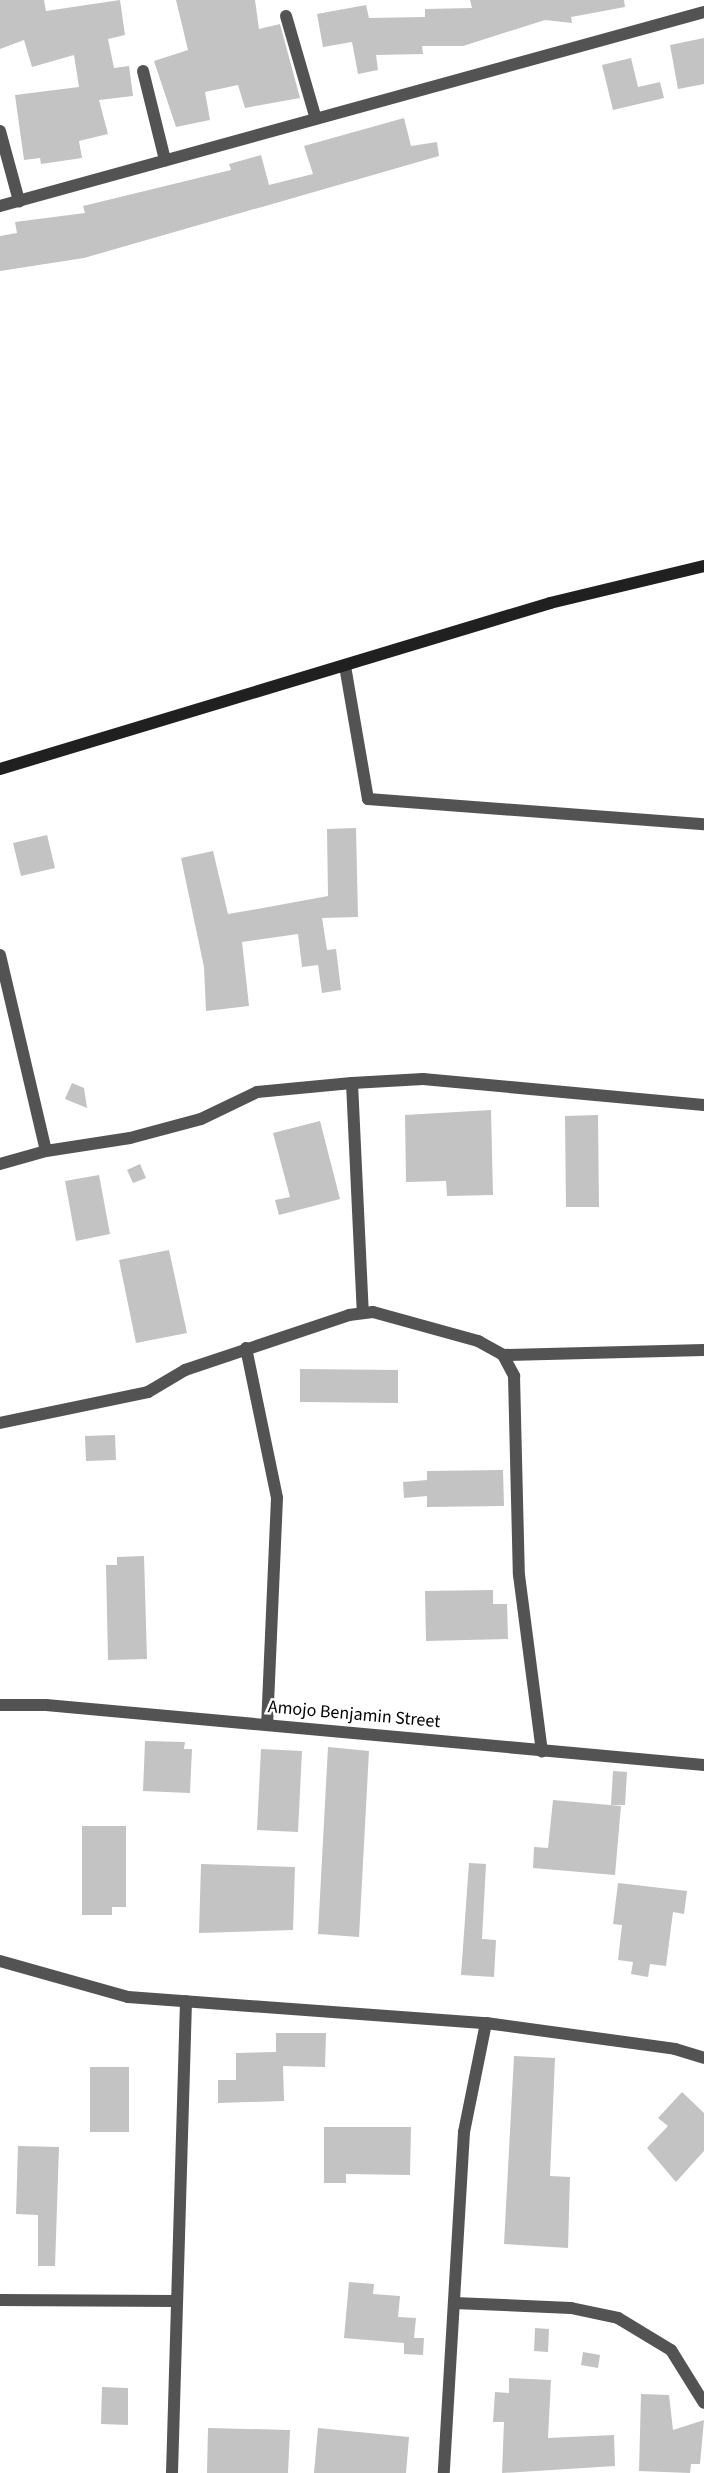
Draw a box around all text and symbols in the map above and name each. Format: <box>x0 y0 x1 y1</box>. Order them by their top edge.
street label: Amojo Benjamin Street <box>267 1697 441 1733</box>

